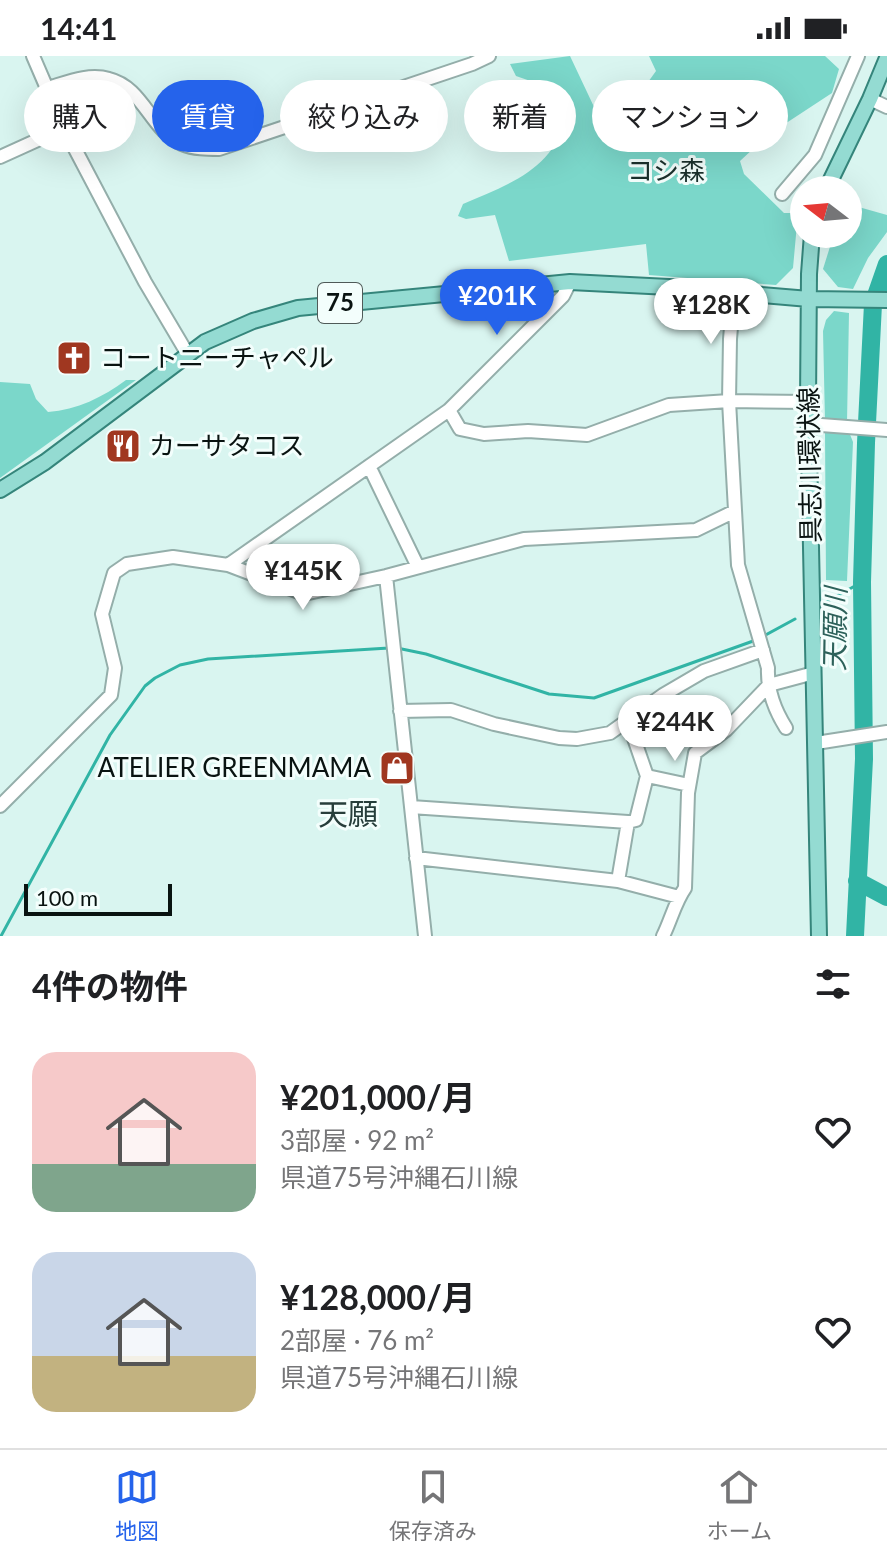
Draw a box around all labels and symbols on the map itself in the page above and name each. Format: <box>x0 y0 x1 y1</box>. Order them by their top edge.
park label: コシ森 <box>627 154 705 186</box>
north arrow <box>790 176 862 248</box>
pin: ¥201K <box>441 269 553 337</box>
pin: ¥128K <box>655 278 767 346</box>
road number: 75 <box>318 283 362 323</box>
church icon: コートニーチャペル <box>55 339 93 377</box>
place label: コートニーチャペル <box>100 341 334 373</box>
street label: 具志川環状線 <box>792 387 826 543</box>
restaurant icon: カーサタコス <box>104 427 142 465</box>
place label: カーサタコス <box>149 429 304 461</box>
pin: ¥145K <box>247 544 359 612</box>
water label: 天願川 <box>816 584 852 671</box>
pin: ¥244K <box>619 695 731 763</box>
shop icon: ATELIER GREENMAMA <box>378 749 416 787</box>
place label: ATELIER GREENMAMA <box>98 751 371 783</box>
district label: 天願 <box>318 795 378 831</box>
scale bar <box>24 880 172 916</box>

